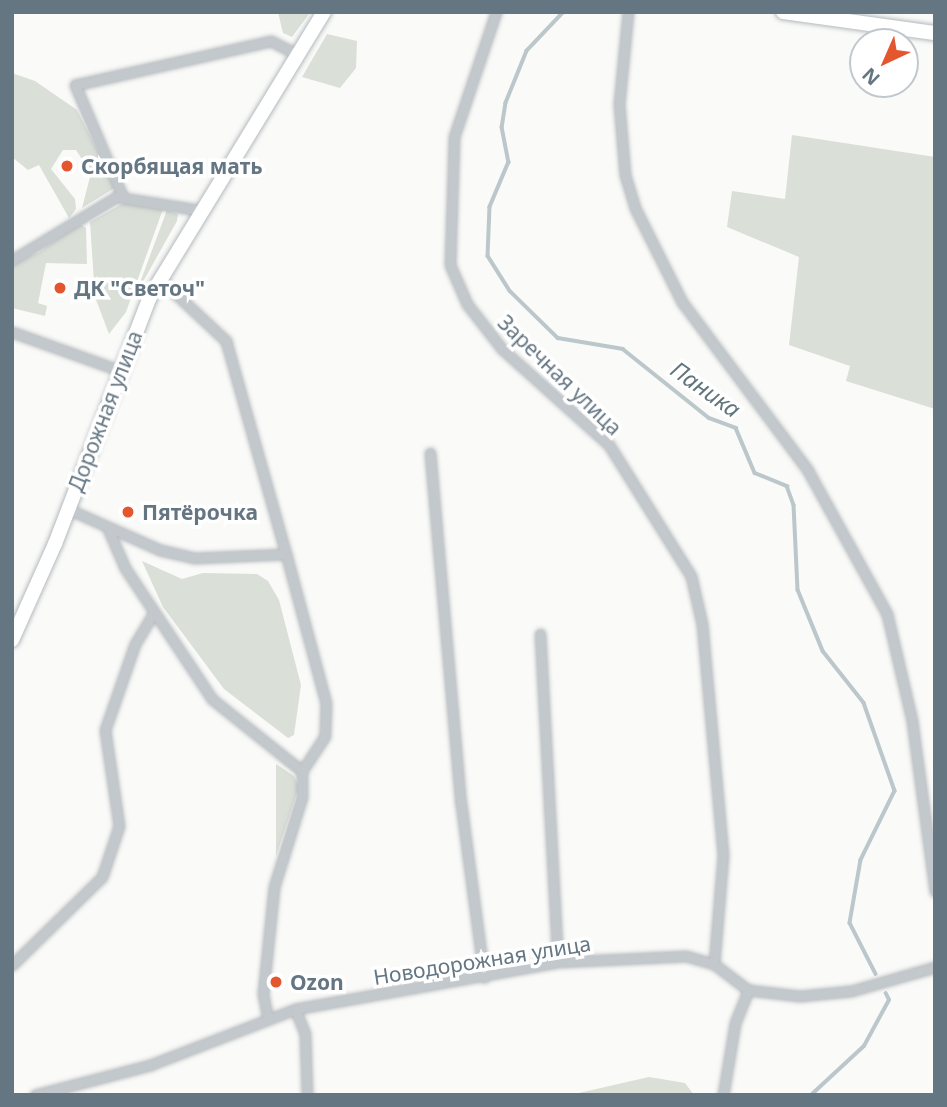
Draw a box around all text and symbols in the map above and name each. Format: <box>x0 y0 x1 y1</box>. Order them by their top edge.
north arrow <box>849 28 919 98</box>
text: N <box>856 62 885 91</box>
place label: Скорбящая мать <box>81 153 263 179</box>
marker: Скорбящая мать <box>59 158 75 174</box>
place label: ДК "Светоч" <box>74 275 205 301</box>
marker: ДК "Светоч" <box>52 280 68 296</box>
street label: Заречная улица <box>493 310 627 440</box>
street label: Дорожная улица <box>63 327 147 495</box>
water label: Паника <box>666 355 746 423</box>
place label: Пятёрочка <box>142 499 258 525</box>
marker: Пятёрочка <box>120 504 136 520</box>
street label: Новодорожная улица <box>371 930 593 990</box>
place label: Ozon <box>290 969 344 995</box>
marker: Ozon <box>268 974 284 990</box>

